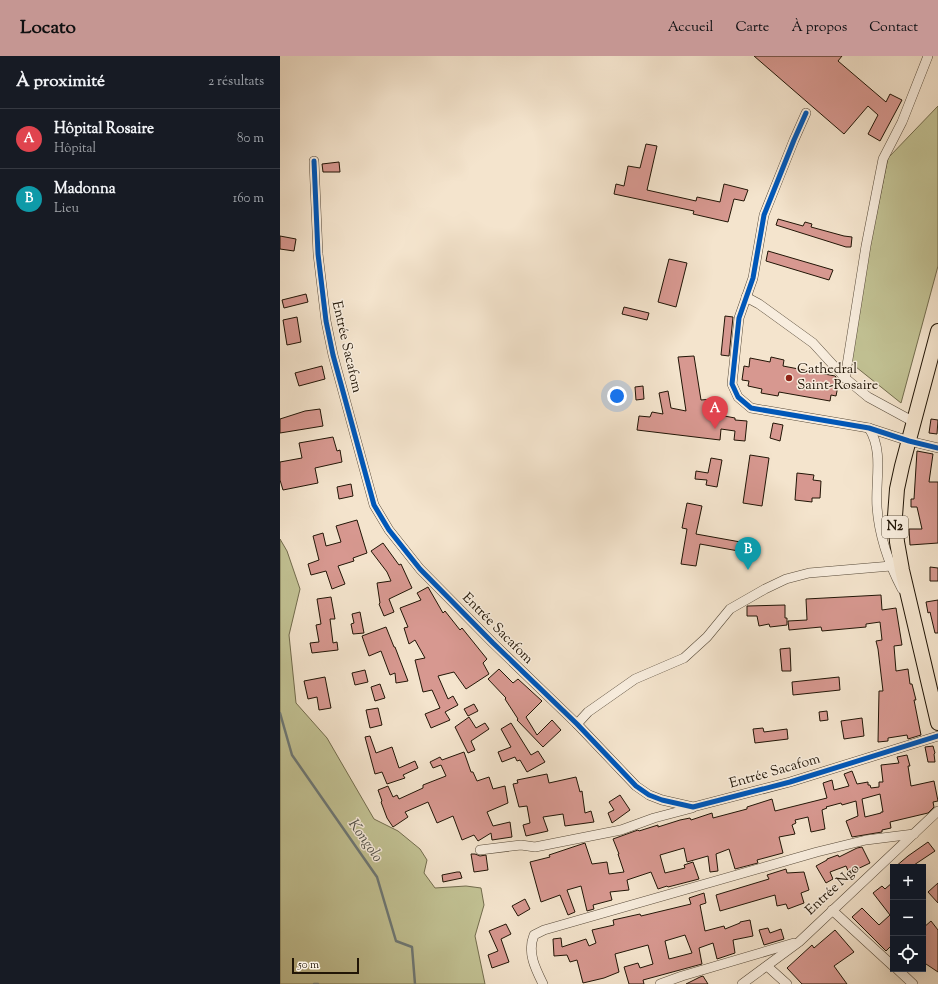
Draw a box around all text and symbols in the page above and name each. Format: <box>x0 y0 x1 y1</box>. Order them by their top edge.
text: Locato <box>20 15 76 42</box>
text: Accueil <box>668 18 713 38</box>
text: Carte <box>735 18 769 38</box>
text: À propos <box>791 18 847 38</box>
text: Contact <box>869 18 918 38</box>
text: À proximité <box>16 70 105 94</box>
text: 2 résultats <box>208 73 264 91</box>
text: Hôpital Rosaire <box>54 119 154 140</box>
text: A <box>24 130 34 148</box>
text: 80 m <box>237 130 264 148</box>
text: Hôpital <box>54 140 96 158</box>
text: Madonna <box>54 179 116 200</box>
text: B <box>25 190 33 208</box>
text: 160 m <box>233 190 264 208</box>
text: Lieu <box>54 200 79 218</box>
street label: Entrée Sacafom <box>326 299 366 395</box>
place label: Cathedral Saint-Rosaire <box>797 360 878 396</box>
marker: Cathedral Saint-Rosaire <box>784 373 794 383</box>
your location <box>607 386 627 406</box>
pin: A <box>702 396 728 429</box>
road number: N2 <box>882 516 908 538</box>
pin: B <box>735 537 761 570</box>
street label: Entrée Sacafom <box>457 589 538 670</box>
street label: Entrée Sacafom <box>727 749 823 795</box>
water label: Kongolo <box>343 815 388 867</box>
street label: Entrée Ngo <box>801 859 865 921</box>
map controls <box>890 864 926 972</box>
button: + <box>890 864 926 900</box>
button: − <box>890 900 926 936</box>
button: locate <box>890 936 926 972</box>
scale bar <box>292 956 359 975</box>
text: 50 m <box>298 957 319 973</box>

